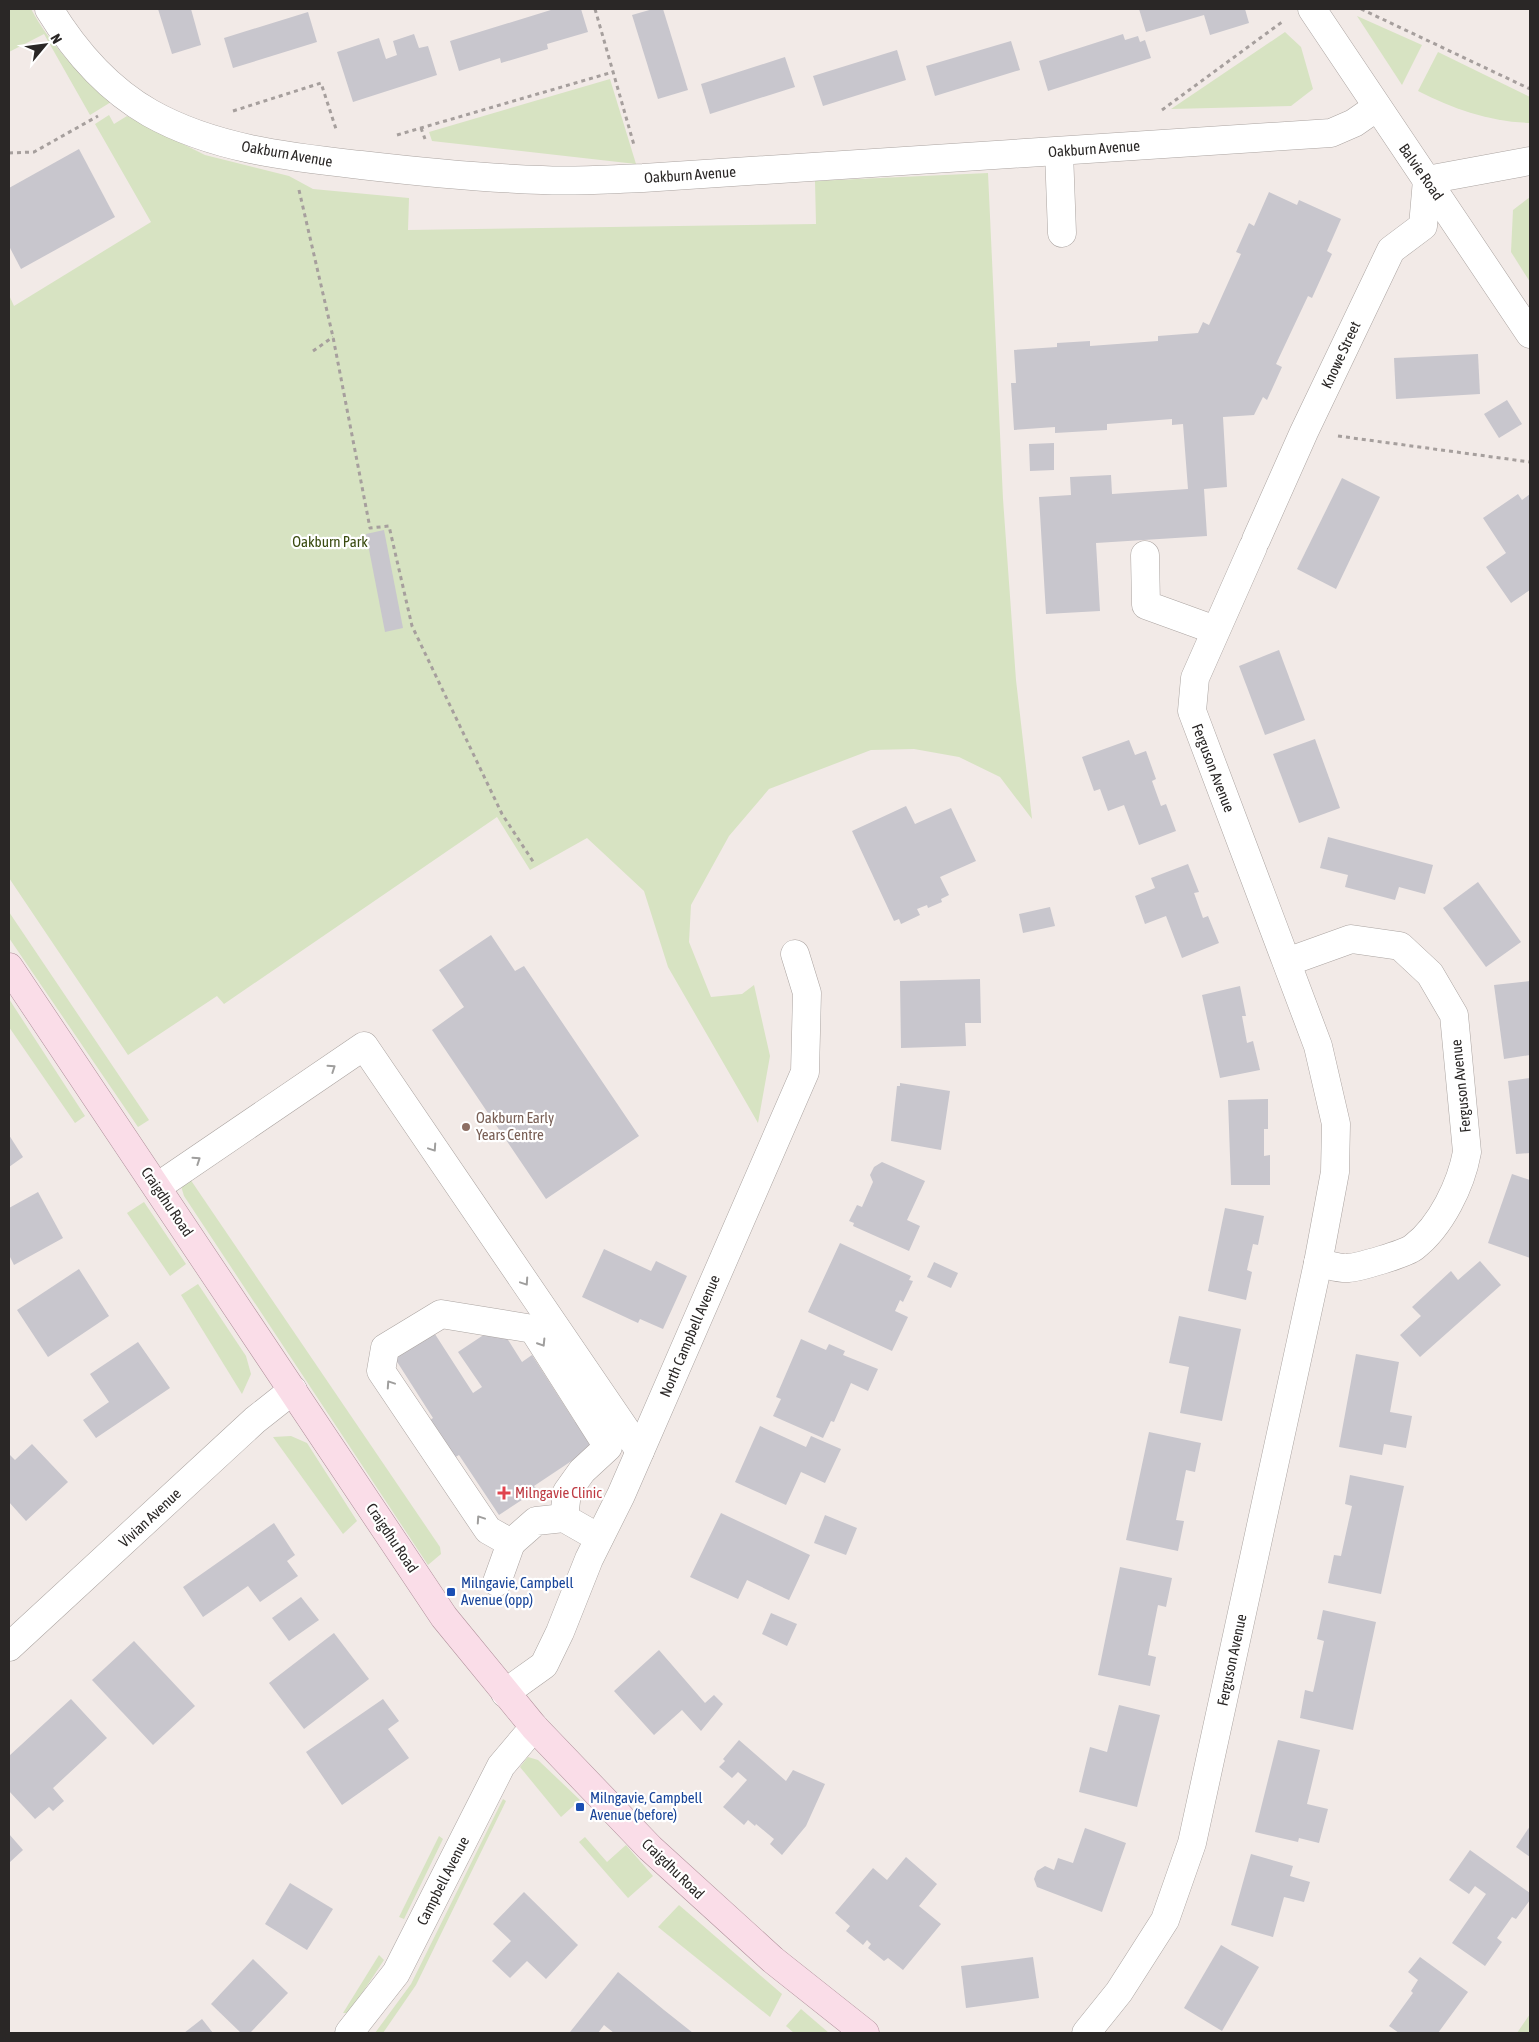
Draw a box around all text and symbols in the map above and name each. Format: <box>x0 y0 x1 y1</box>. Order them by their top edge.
north arrow <box>20 20 70 70</box>
text: N <box>47 31 65 46</box>
street label: Oakburn Avenue <box>240 137 334 170</box>
street label: Oakburn Avenue <box>1047 137 1141 160</box>
street label: Balvie Road <box>1396 140 1447 203</box>
street label: Oakburn Avenue <box>643 163 737 186</box>
street label: Knowe Street <box>1318 319 1363 391</box>
park label: Oakburn Park <box>292 533 368 550</box>
street label: Ferguson Avenue <box>1189 721 1238 815</box>
street label: Ferguson Avenue <box>1447 1039 1474 1133</box>
one-way arrow <box>326 1065 335 1075</box>
place label: Oakburn Early Years Centre <box>476 1109 554 1143</box>
marker: Oakburn Early Years Centre <box>460 1121 472 1133</box>
one-way arrow <box>427 1142 437 1151</box>
one-way arrow <box>191 1157 201 1166</box>
street label: Craigdhu Road <box>138 1164 197 1240</box>
street label: North Campbell Avenue <box>656 1272 723 1399</box>
one-way arrow <box>519 1276 528 1286</box>
one-way arrow <box>536 1337 546 1346</box>
one-way arrow <box>386 1380 396 1389</box>
place label: Milngavie Clinic <box>515 1484 602 1501</box>
street label: Vivian Avenue <box>115 1485 184 1551</box>
marker: Milngavie Clinic <box>497 1486 511 1500</box>
street label: Craigdhu Road <box>363 1500 422 1576</box>
one-way arrow <box>477 1515 487 1524</box>
place label: Milngavie, Campbell Avenue (opp) <box>461 1574 574 1608</box>
marker: Milngavie, Campbell Avenue (opp) <box>445 1586 457 1598</box>
street label: Ferguson Avenue <box>1213 1612 1250 1707</box>
place label: Milngavie, Campbell Avenue (before) <box>590 1789 703 1823</box>
marker: Milngavie, Campbell Avenue (before) <box>574 1801 586 1813</box>
street label: Campbell Avenue <box>413 1834 472 1928</box>
street label: Craigdhu Road <box>639 1835 708 1902</box>

